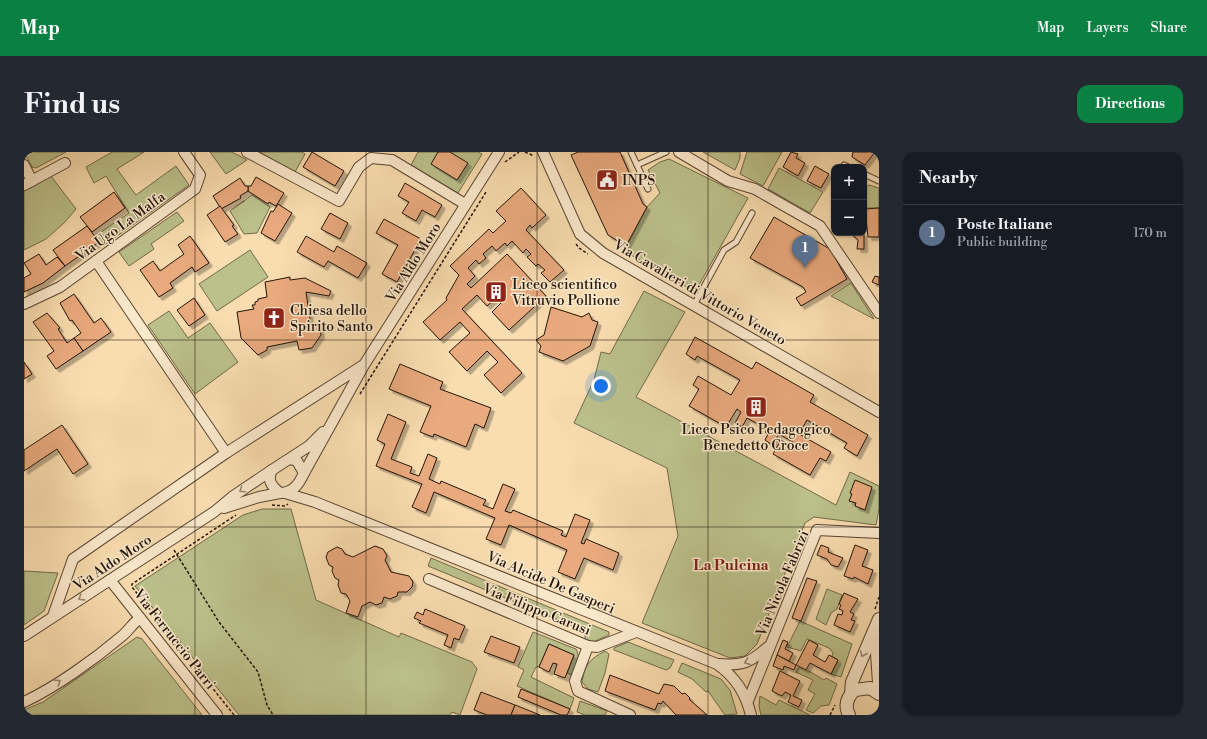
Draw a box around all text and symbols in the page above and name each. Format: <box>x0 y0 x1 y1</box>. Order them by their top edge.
text: Map <box>20 16 60 40</box>
text: Map <box>1037 19 1064 37</box>
text: Layers <box>1086 19 1129 37</box>
text: Share <box>1151 19 1187 37</box>
button: Directions <box>1077 85 1183 123</box>
text: Find us <box>24 87 120 122</box>
map controls <box>831 164 867 236</box>
button: + <box>831 164 867 200</box>
public building icon: INPS <box>594 167 620 193</box>
text: Nearby <box>919 167 978 189</box>
place label: INPS <box>622 172 655 190</box>
street label: Via Ugo La Malfa <box>71 188 170 266</box>
button: − <box>831 200 867 236</box>
text: Poste Italiane <box>957 215 1053 234</box>
street label: Via Aldo Moro <box>382 219 445 306</box>
text: 1 <box>929 225 935 241</box>
text: 170 m <box>1133 225 1167 241</box>
text: Public building <box>957 234 1047 250</box>
street label: Via Cavalieri di Vittorio Veneto <box>609 235 789 350</box>
pin: 1 <box>792 235 818 268</box>
place label: Liceo scientifico Vitruvio Pollione <box>511 276 620 310</box>
building icon: Liceo scientifico Vitruvio Pollione <box>483 279 509 305</box>
place label: Chiesa dello Spirito Santo <box>290 302 373 336</box>
church icon: Chiesa dello Spirito Santo <box>261 305 287 331</box>
your location <box>591 376 611 396</box>
building icon: Liceo Psico Pedagogico Benedetto Croce <box>743 394 769 420</box>
place label: Liceo Psico Pedagogico Benedetto Croce <box>681 421 831 455</box>
one-way arrow <box>240 485 247 492</box>
street label: Via Nicola Fabrizi <box>752 527 814 640</box>
street label: Via Aldo Moro <box>69 531 155 596</box>
street label: Via Alcide De Gasperi <box>483 547 618 618</box>
district label: La Pulcina <box>693 556 770 575</box>
street label: Via Filippo Carusi <box>479 580 594 640</box>
street label: Via Ferruccio Parri <box>129 585 219 694</box>
one-way arrow <box>79 594 86 601</box>
one-way arrow <box>860 651 868 658</box>
one-way arrow <box>744 657 751 666</box>
one-way arrow <box>54 680 61 687</box>

